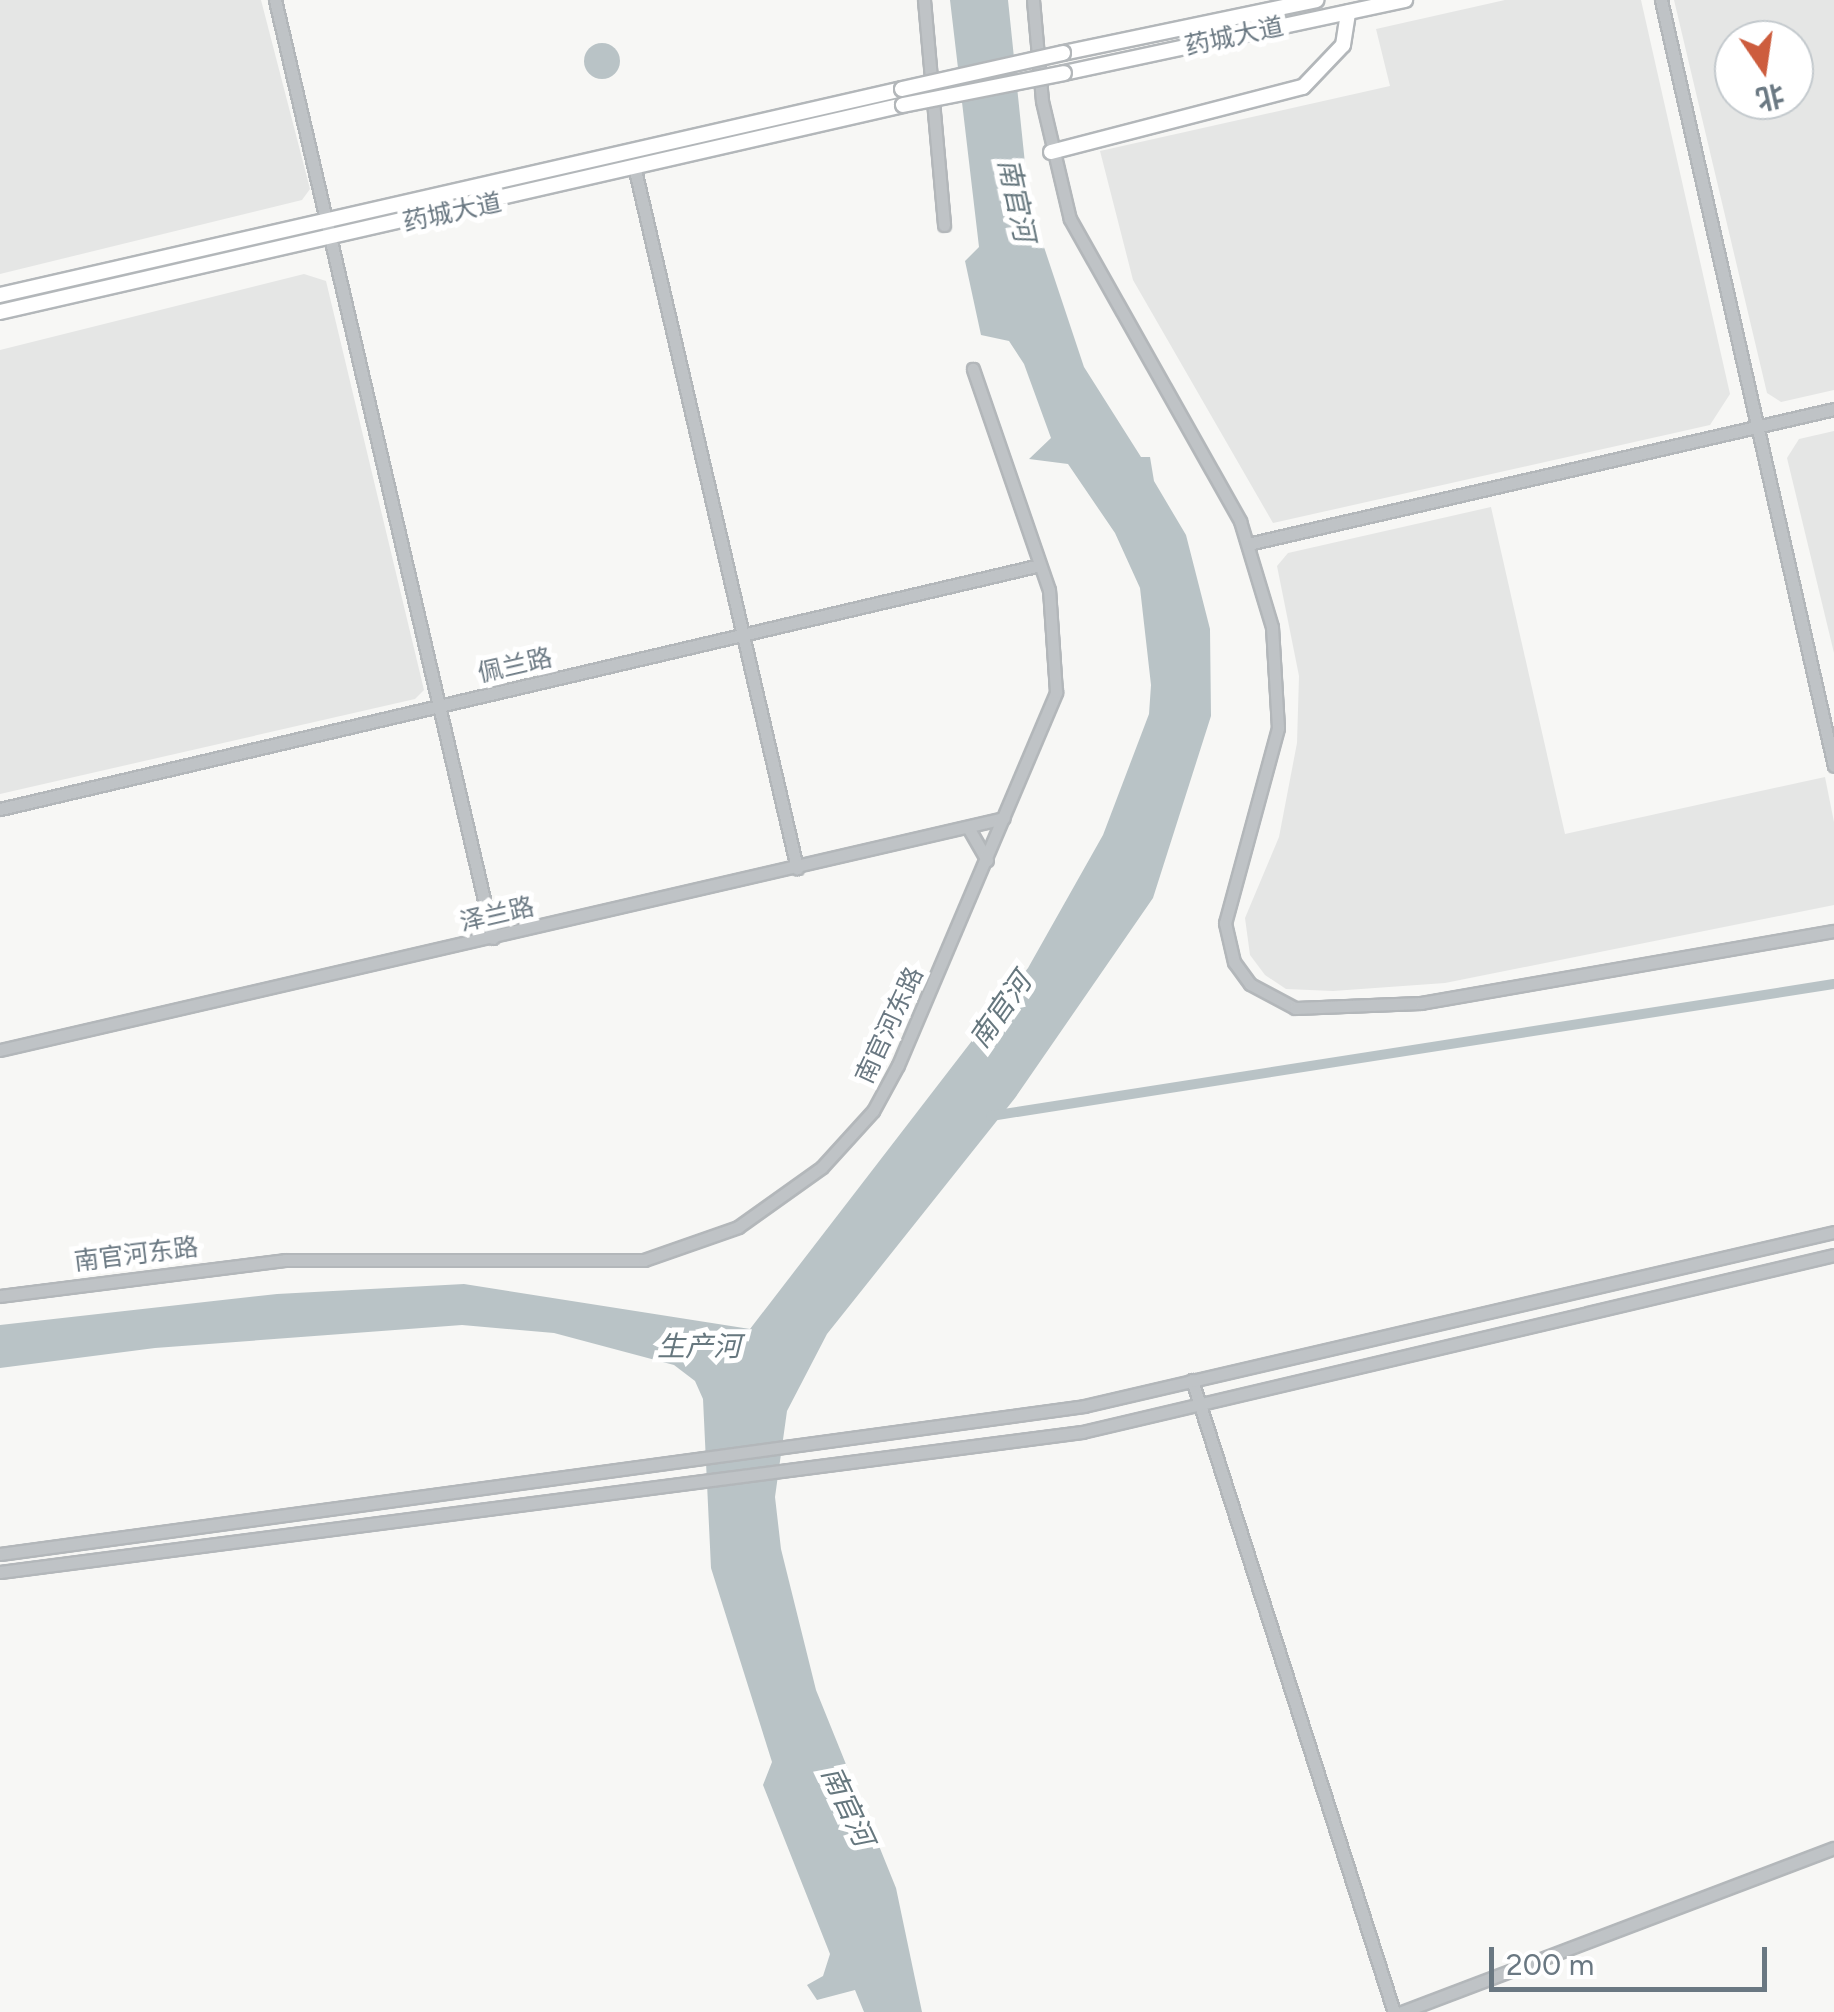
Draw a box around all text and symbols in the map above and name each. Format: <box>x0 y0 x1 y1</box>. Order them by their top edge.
street label: 药城大道 <box>1182 11 1286 61</box>
north arrow <box>1714 20 1814 120</box>
text: 北 <box>1753 78 1788 117</box>
water label: 南官河 <box>992 155 1042 245</box>
street label: 药城大道 <box>400 187 504 237</box>
street label: 佩兰路 <box>475 642 555 688</box>
street label: 泽兰路 <box>457 891 537 937</box>
street label: 南官河东路 <box>849 962 929 1088</box>
water label: 南官河 <box>962 966 1038 1054</box>
street label: 南官河东路 <box>72 1231 200 1277</box>
water label: 生产河 <box>657 1329 741 1363</box>
water label: 南官河 <box>815 1761 881 1851</box>
scale bar <box>1494 1927 1772 1989</box>
text: 200 m <box>1506 1946 1594 1983</box>

